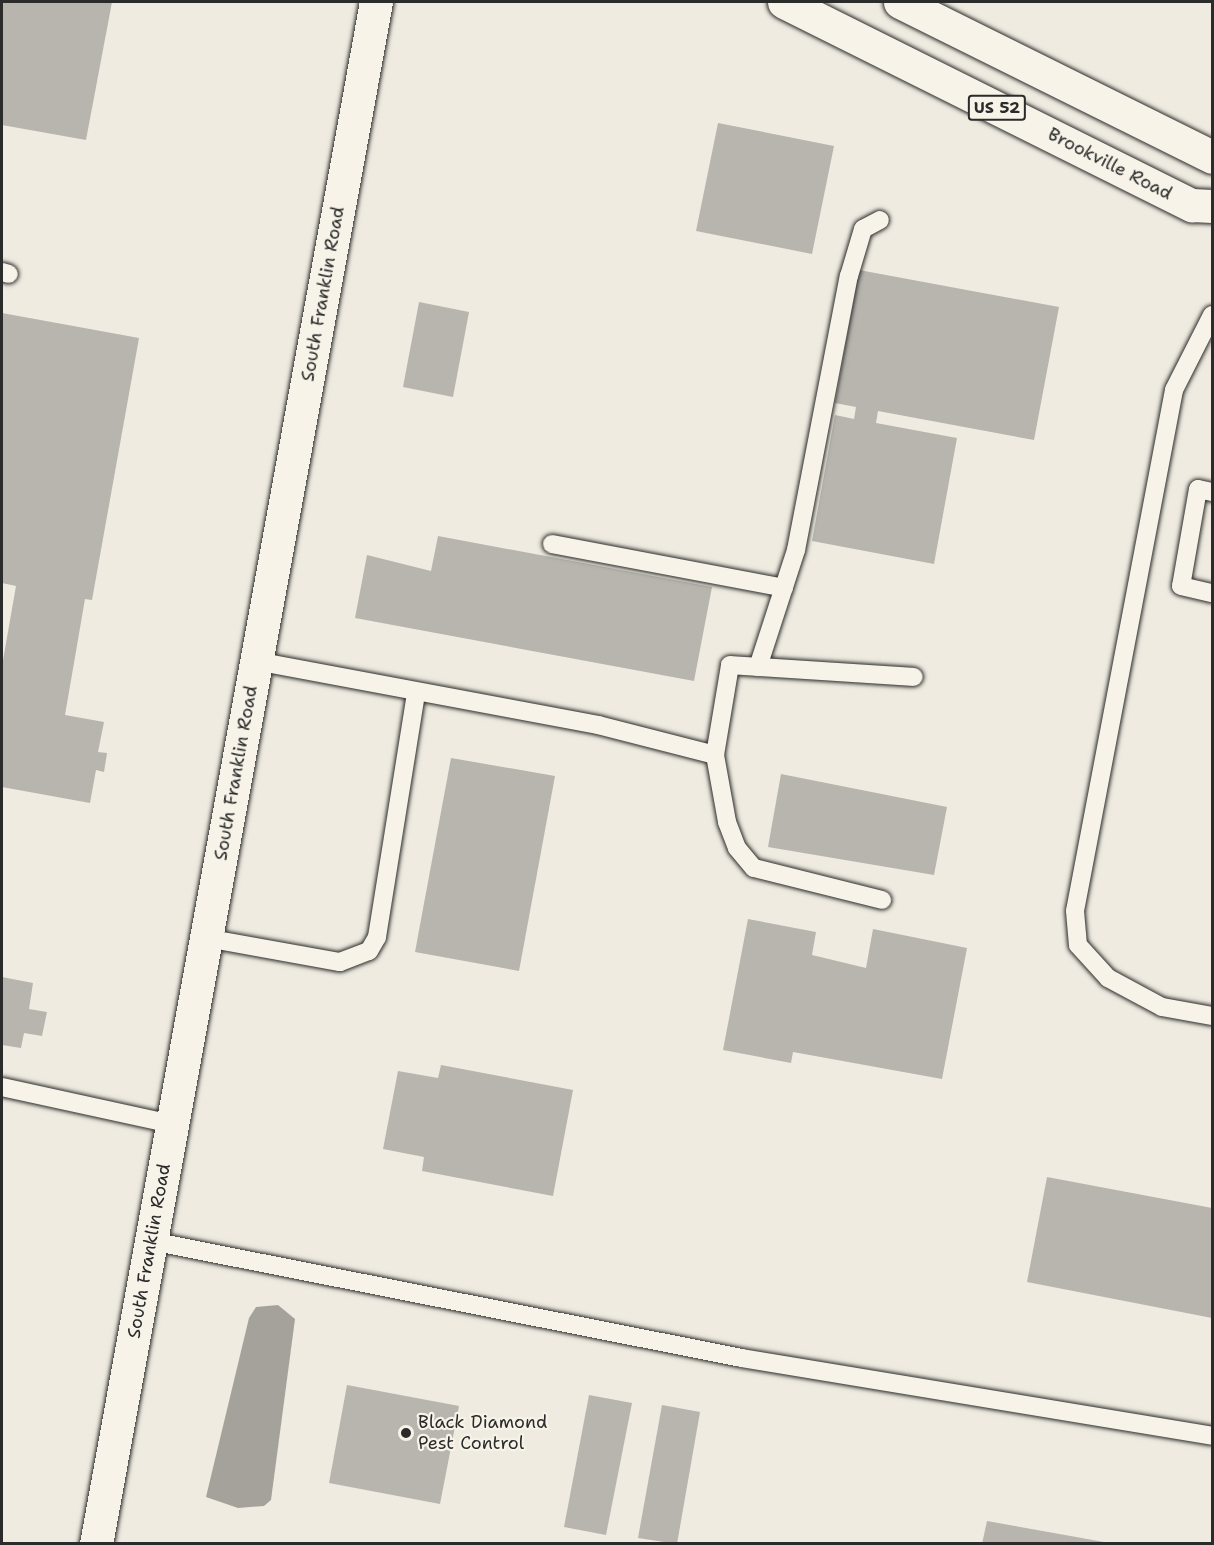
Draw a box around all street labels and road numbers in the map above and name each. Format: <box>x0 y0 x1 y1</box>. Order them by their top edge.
road number: US 52 <box>967 95 1027 121</box>
street label: Brookville Road <box>1044 123 1176 205</box>
street label: South Franklin Road <box>297 205 349 383</box>
street label: South Franklin Road <box>210 684 262 862</box>
street label: South Franklin Road <box>123 1162 175 1340</box>

